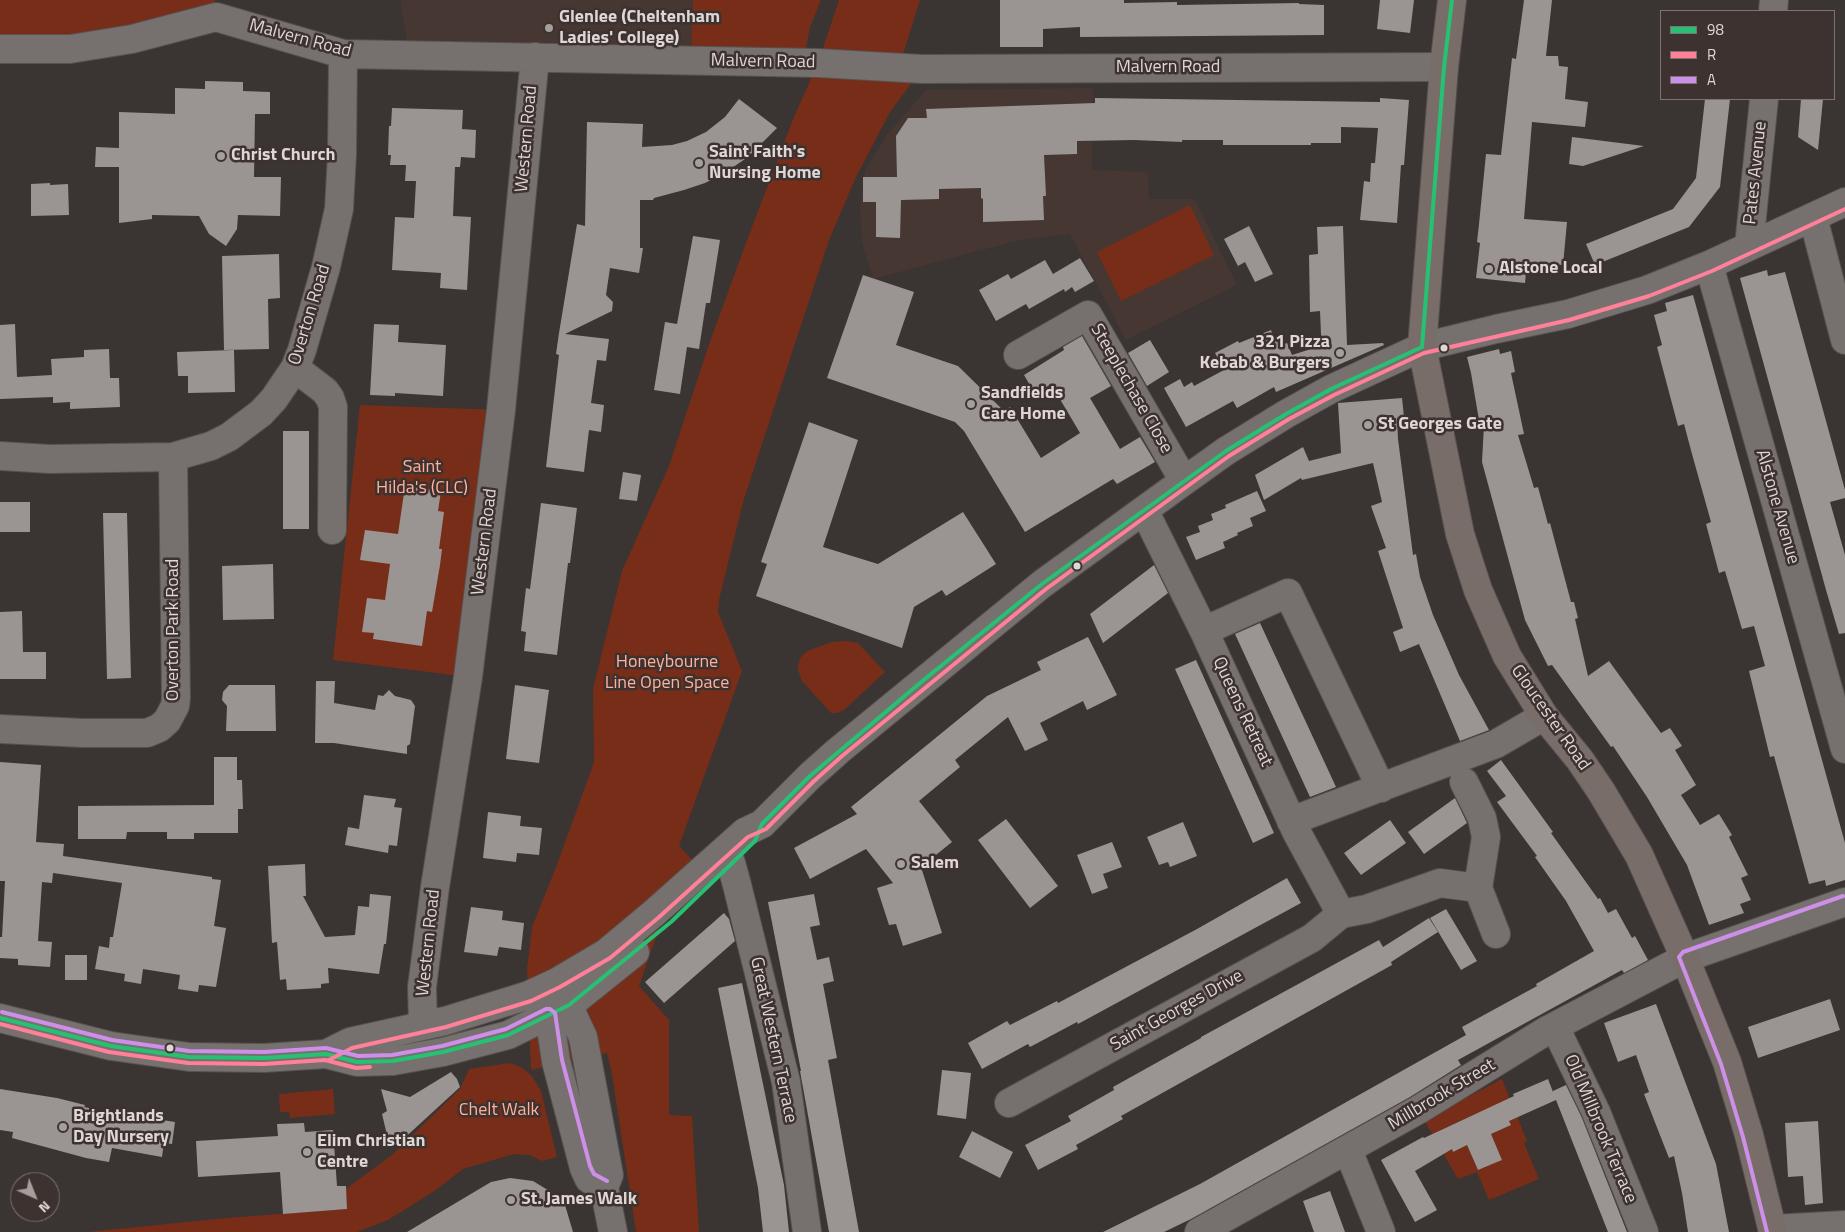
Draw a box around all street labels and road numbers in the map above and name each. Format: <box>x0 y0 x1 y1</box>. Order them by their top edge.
street label: Malvern Road <box>247 15 353 63</box>
street label: Malvern Road <box>710 50 816 74</box>
street label: Malvern Road <box>1116 57 1220 79</box>
street label: Western Road <box>512 85 542 193</box>
street label: Pates Avenue <box>1740 120 1772 226</box>
street label: Overton Road <box>284 262 336 368</box>
street label: Steeplechase Close <box>1085 321 1177 457</box>
street label: Alstone Avenue <box>1750 447 1804 567</box>
street label: Western Road <box>468 487 502 597</box>
street label: Overton Park Road <box>163 559 185 701</box>
street label: Queens Retreat <box>1207 654 1277 770</box>
street label: Gloucester Road <box>1506 661 1594 775</box>
street label: Western Road <box>413 889 445 997</box>
street label: Great Western Terrace <box>745 955 801 1125</box>
street label: Saint Georges Drive <box>1107 966 1247 1056</box>
street label: Old Millbrook Terrace <box>1559 1051 1641 1207</box>
street label: Millbrook Street <box>1385 1055 1499 1135</box>

